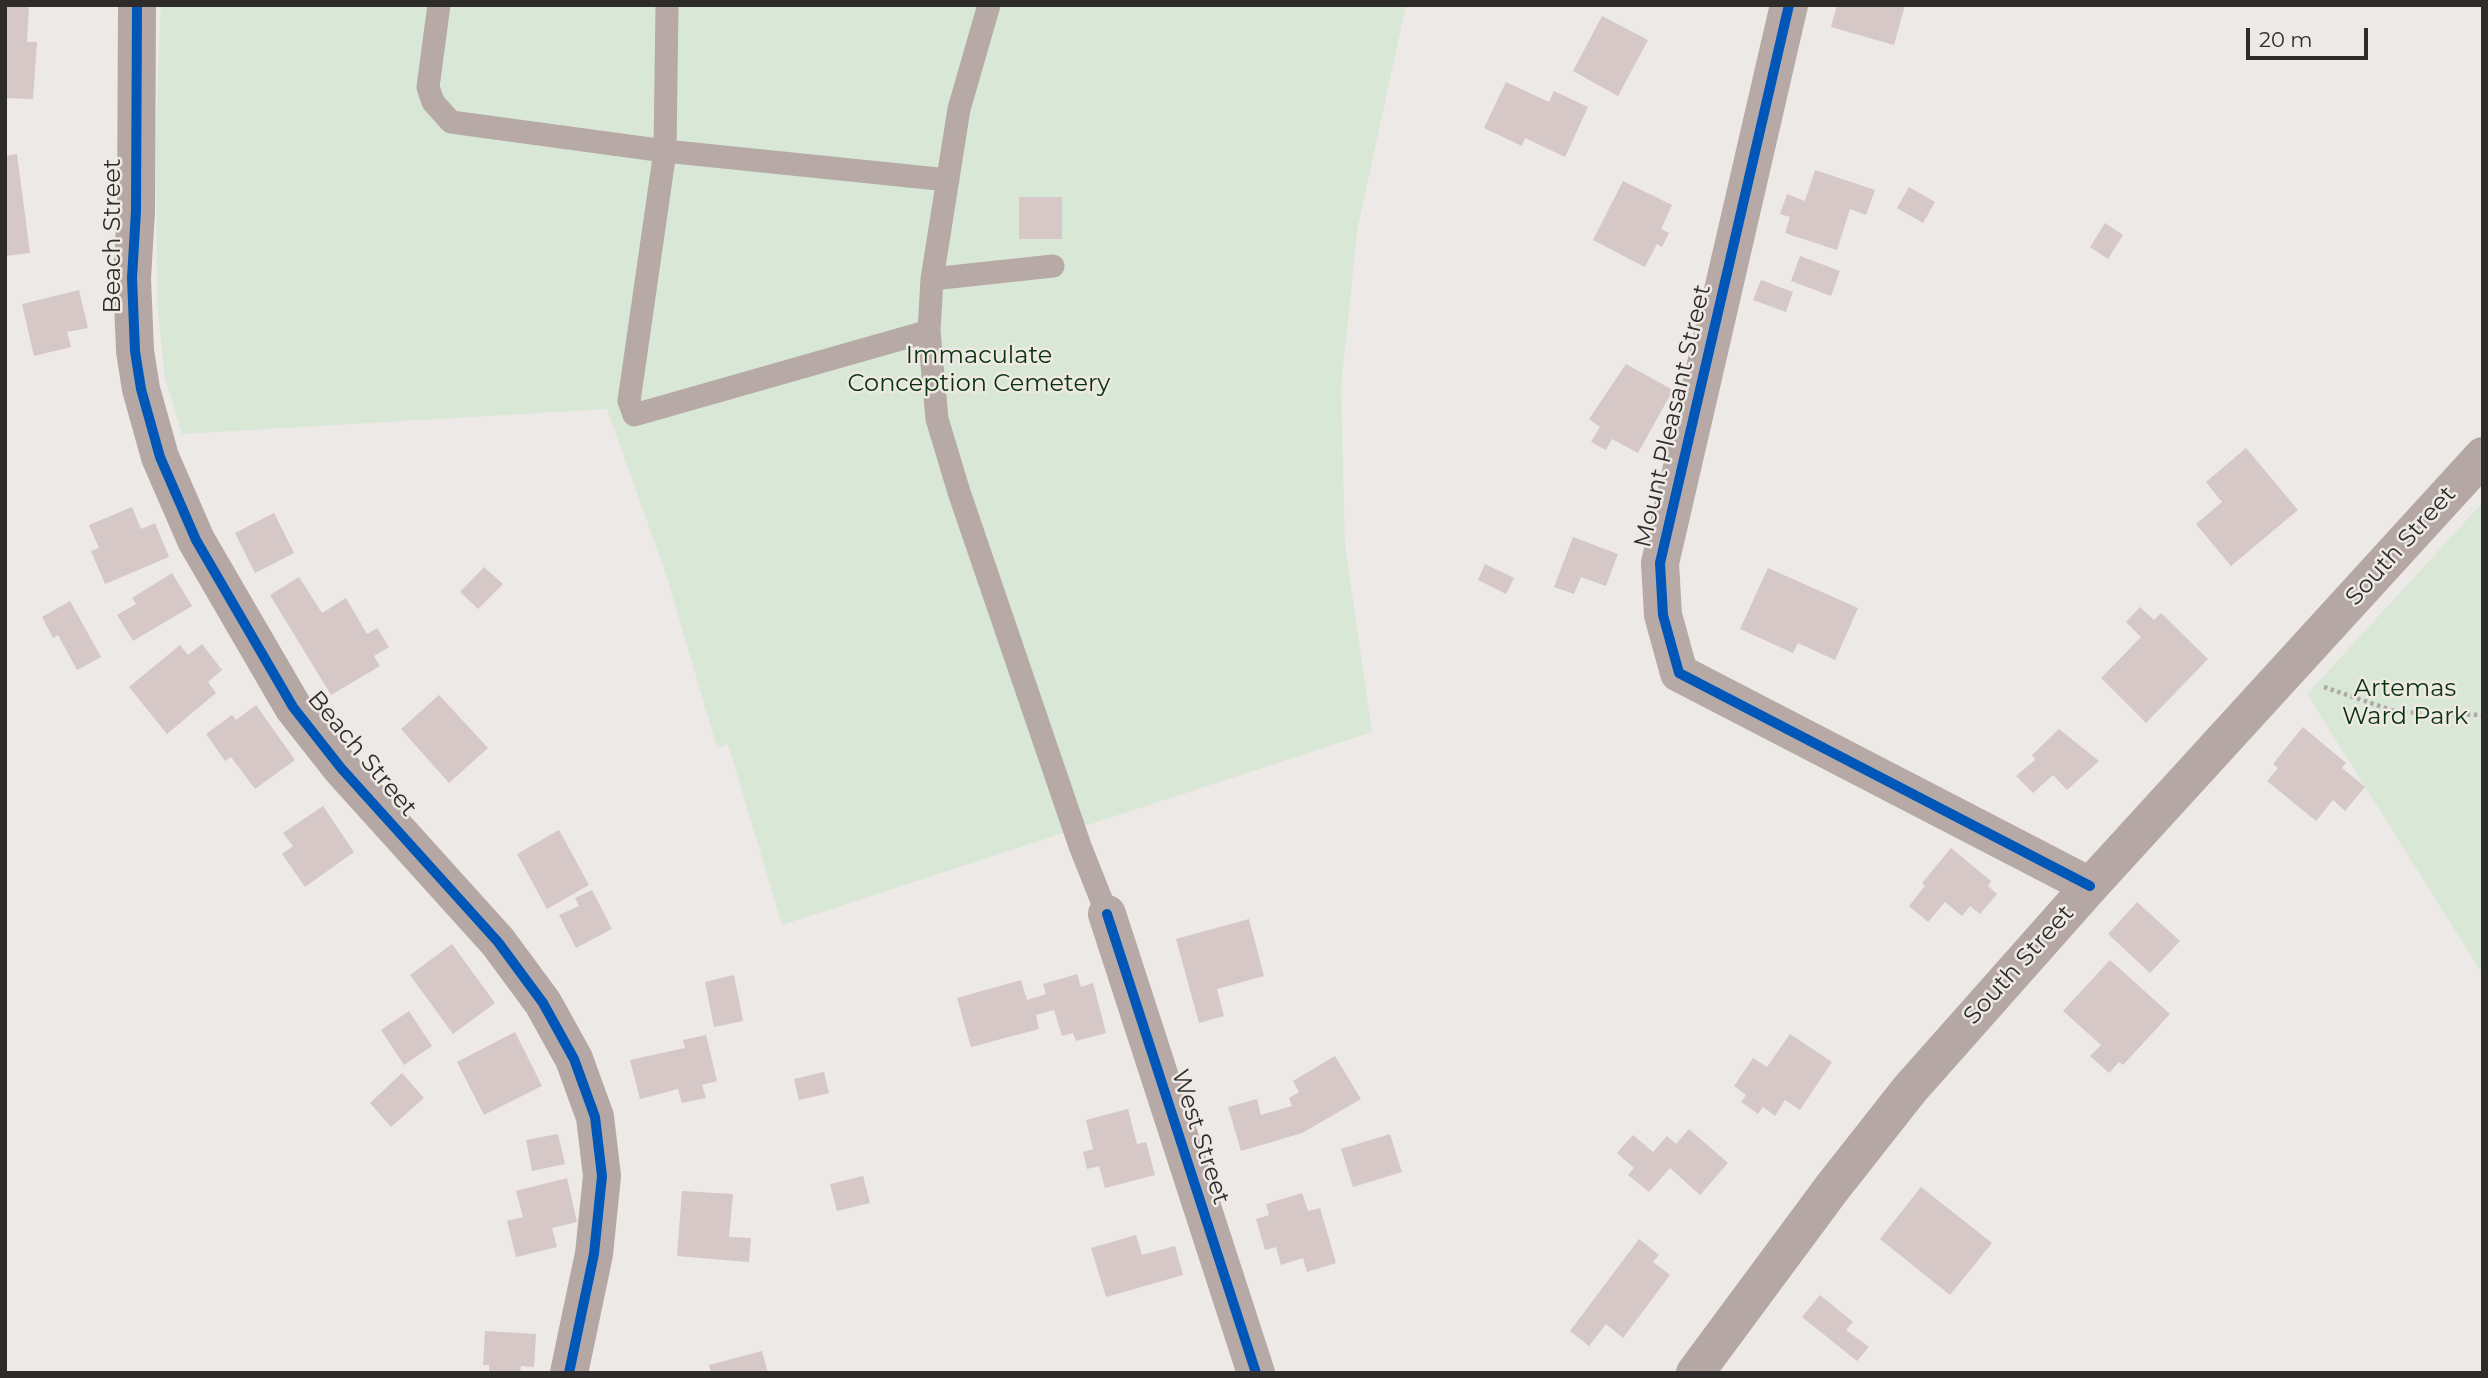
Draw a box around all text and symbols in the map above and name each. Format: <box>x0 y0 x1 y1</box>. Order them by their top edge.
scale bar <box>2250 14 2372 58</box>
text: 20 m <box>2259 27 2313 52</box>
street label: Beach Street <box>99 159 127 313</box>
street label: Mount Pleasant Street <box>1629 282 1717 550</box>
park label: Immaculate Conception Cemetery <box>848 342 1110 398</box>
street label: South Street <box>2340 480 2462 612</box>
park label: Artemas Ward Park <box>2342 675 2468 731</box>
street label: Beach Street <box>301 685 423 823</box>
street label: South Street <box>1958 899 2080 1031</box>
street label: West Street <box>1165 1066 1235 1208</box>

